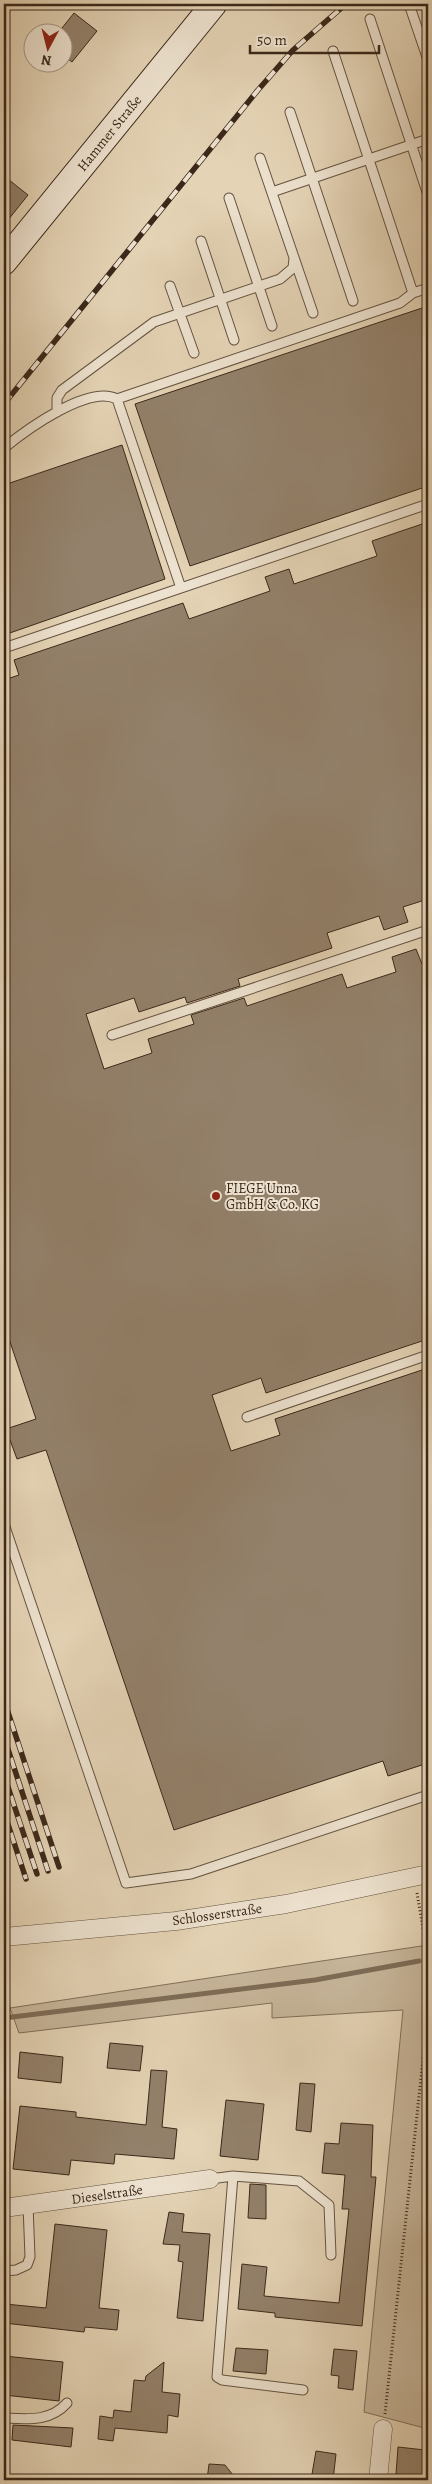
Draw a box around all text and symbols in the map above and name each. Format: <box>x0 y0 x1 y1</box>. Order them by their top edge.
north arrow <box>22 22 72 72</box>
scale bar <box>250 22 378 54</box>
text: 50 m <box>257 30 287 50</box>
text: N <box>40 50 53 70</box>
street label: Hammer Straße <box>73 91 146 175</box>
place label: FIEGE Unna GmbH & Co. KG <box>226 1179 319 1214</box>
marker: FIEGE Unna GmbH & Co. KG <box>210 1190 222 1202</box>
street label: Schlosserstraße <box>171 1899 263 1930</box>
street label: Dieselstraße <box>70 2180 144 2209</box>

